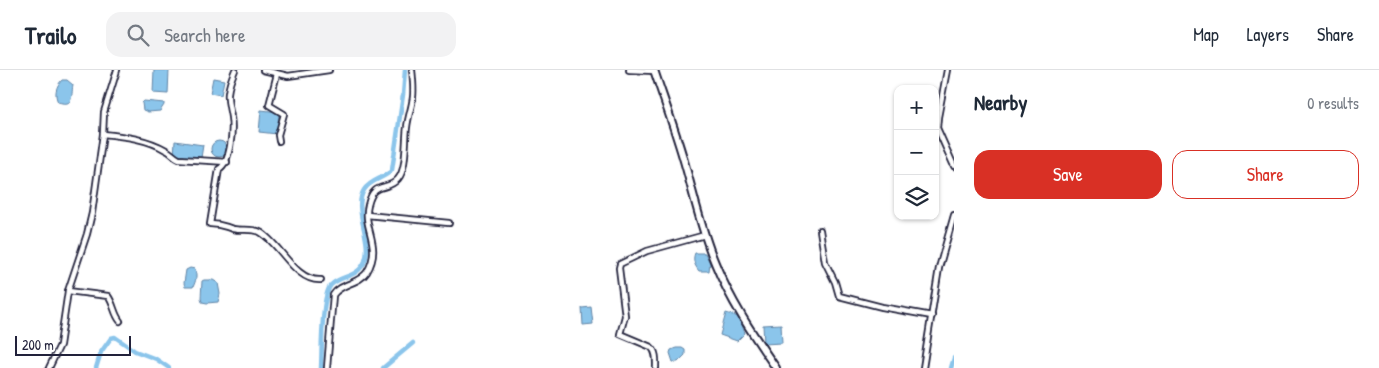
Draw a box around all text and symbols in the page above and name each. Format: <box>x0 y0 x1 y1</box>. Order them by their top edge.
search box <box>106 12 456 57</box>
text: Trailo <box>25 19 76 51</box>
icon: search <box>124 21 152 49</box>
text: Search here <box>164 22 246 48</box>
text: Map <box>1193 22 1219 47</box>
text: Layers <box>1247 22 1289 47</box>
text: Share <box>1317 22 1354 47</box>
map controls <box>894 85 939 220</box>
button: + <box>894 85 939 130</box>
text: Nearby <box>974 88 1027 117</box>
text: 0 results <box>1307 92 1359 114</box>
button: − <box>894 130 939 175</box>
button: Save <box>974 150 1162 199</box>
button: Share <box>1172 150 1359 199</box>
button: layers <box>894 175 939 220</box>
scale bar <box>15 333 131 356</box>
text: 200 m <box>22 335 54 354</box>

